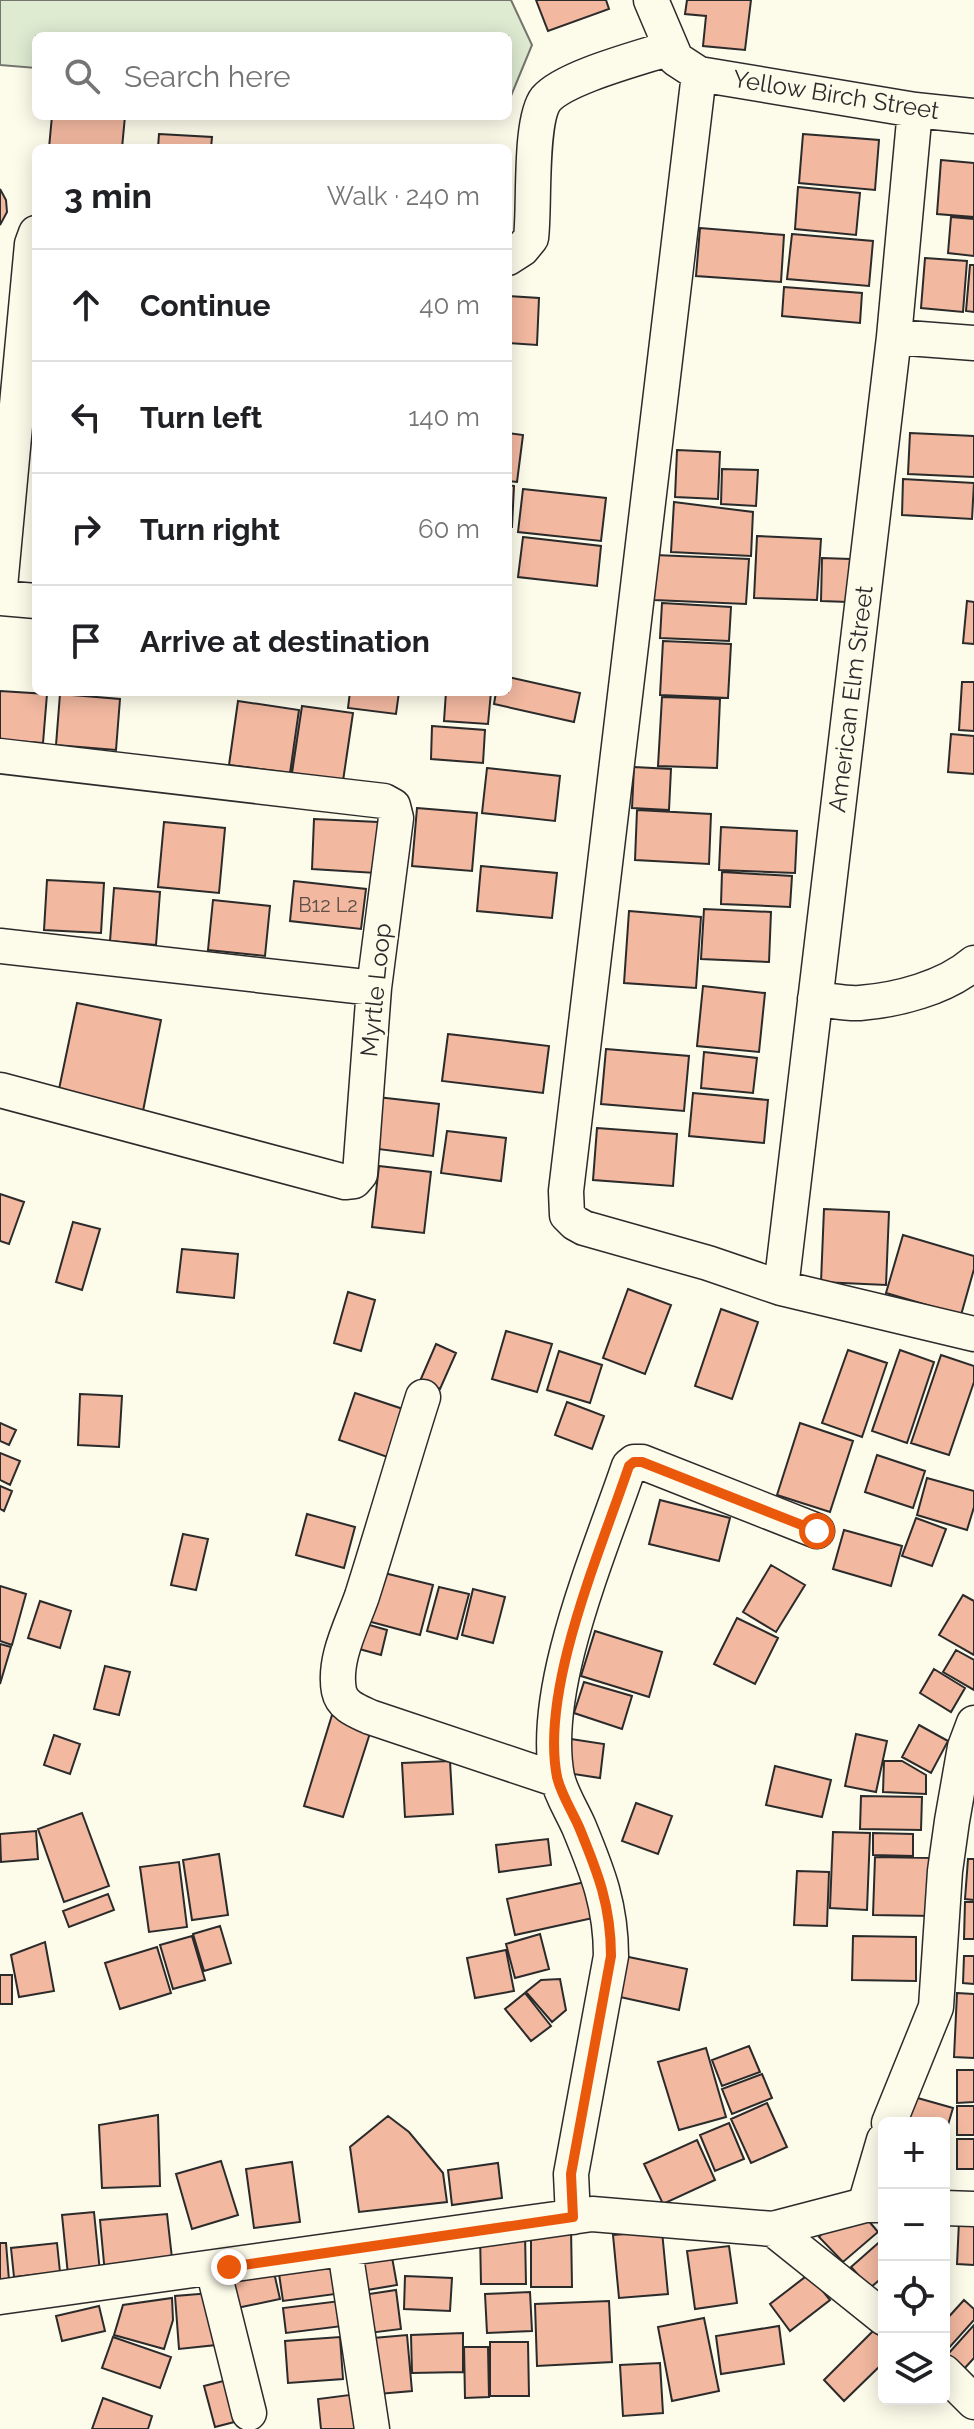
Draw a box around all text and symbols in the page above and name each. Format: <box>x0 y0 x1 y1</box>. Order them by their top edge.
search box <box>32 32 512 120</box>
icon: search <box>60 54 104 98</box>
text: Search here <box>124 59 291 94</box>
street label: Yellow Birch Street <box>731 64 941 125</box>
text: 3 min <box>64 176 152 216</box>
text: Walk · 240 m <box>327 181 480 211</box>
icon: ahead <box>64 283 108 327</box>
text: Continue <box>140 288 271 323</box>
text: 40 m <box>419 290 480 320</box>
icon: left <box>64 395 108 439</box>
text: Turn left <box>140 400 262 435</box>
text: 140 m <box>408 402 480 432</box>
icon: right <box>64 507 108 551</box>
text: Turn right <box>140 512 280 547</box>
text: 60 m <box>418 514 480 544</box>
street label: American Elm Street <box>822 584 879 814</box>
icon: arrive <box>64 619 108 663</box>
text: Arrive at destination <box>140 624 430 659</box>
house number: B12 L2 <box>298 893 358 917</box>
street label: Myrtle Loop <box>354 922 397 1058</box>
route start <box>799 1513 835 1549</box>
map controls <box>878 2117 950 2405</box>
button: + <box>878 2117 950 2189</box>
button: − <box>878 2189 950 2261</box>
route end <box>211 2249 247 2285</box>
button: locate <box>878 2261 950 2333</box>
button: layers <box>878 2333 950 2405</box>

